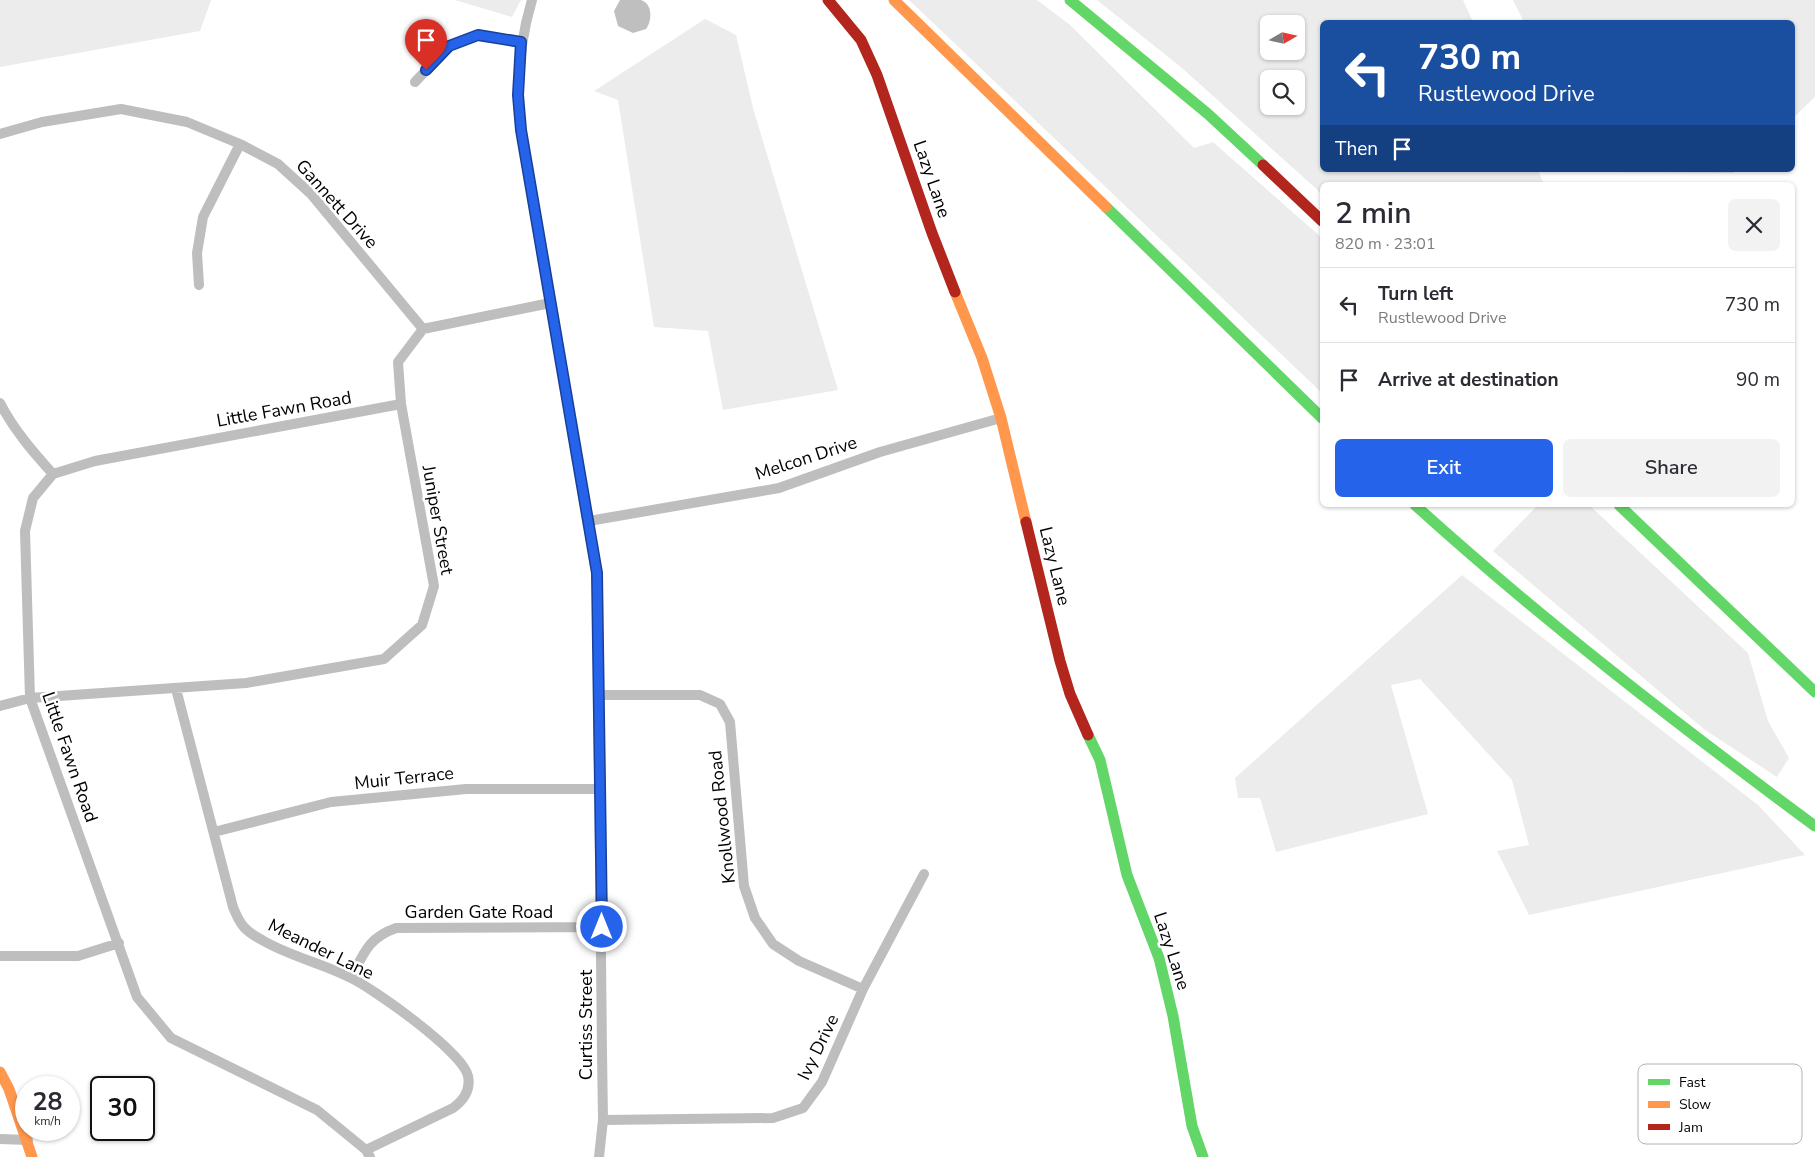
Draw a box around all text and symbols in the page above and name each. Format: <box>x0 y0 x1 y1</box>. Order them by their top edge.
north arrow <box>1260 15 1305 60</box>
map controls <box>1260 15 1305 115</box>
pin <box>405 19 447 70</box>
icon: arrive <box>412 26 440 54</box>
text: 730 m <box>1418 34 1521 81</box>
icon: left <box>1335 40 1400 105</box>
button: search <box>1260 70 1305 115</box>
text: Rustlewood Drive <box>1418 79 1595 109</box>
icon: arrive <box>1388 135 1416 163</box>
text: Then <box>1335 136 1378 162</box>
street label: Lazy Lane <box>908 137 956 221</box>
street label: Gannett Drive <box>291 154 383 254</box>
text: 2 min <box>1335 193 1411 234</box>
button: close <box>1728 199 1780 251</box>
text: 820 m · 23:01 <box>1335 233 1436 255</box>
text: Turn left <box>1378 281 1453 307</box>
icon: left <box>1335 291 1363 319</box>
text: 730 m <box>1725 292 1780 318</box>
text: Rustlewood Drive <box>1378 307 1506 329</box>
icon: arrive <box>1335 366 1363 394</box>
text: Arrive at destination <box>1378 367 1559 393</box>
text: 90 m <box>1736 367 1780 393</box>
street label: Little Fawn Road <box>215 385 353 433</box>
street label: Melcon Drive <box>752 430 860 486</box>
button: Exit <box>1335 439 1553 497</box>
button: Share <box>1563 439 1780 497</box>
street label: Juniper Street <box>416 462 460 577</box>
street label: Lazy Lane <box>1034 524 1076 608</box>
street label: Little Fawn Road <box>36 689 104 825</box>
street label: Knollwood Road <box>703 749 741 885</box>
street label: Muir Terrace <box>353 761 455 795</box>
street label: Garden Gate Road <box>405 900 553 924</box>
position arrow <box>575 900 627 952</box>
street label: Lazy Lane <box>1148 909 1196 993</box>
street label: Meander Lane <box>264 913 378 985</box>
street label: Curtiss Street <box>574 969 598 1080</box>
street label: Ivy Drive <box>792 1010 844 1084</box>
legend <box>1638 1064 1802 1144</box>
text: Fast <box>1679 1073 1705 1092</box>
speed limit sign: 30 <box>90 1076 155 1141</box>
text: 28 <box>32 1085 63 1119</box>
text: Slow <box>1679 1095 1711 1114</box>
text: km/h <box>34 1113 61 1129</box>
text: Jam <box>1678 1118 1703 1137</box>

